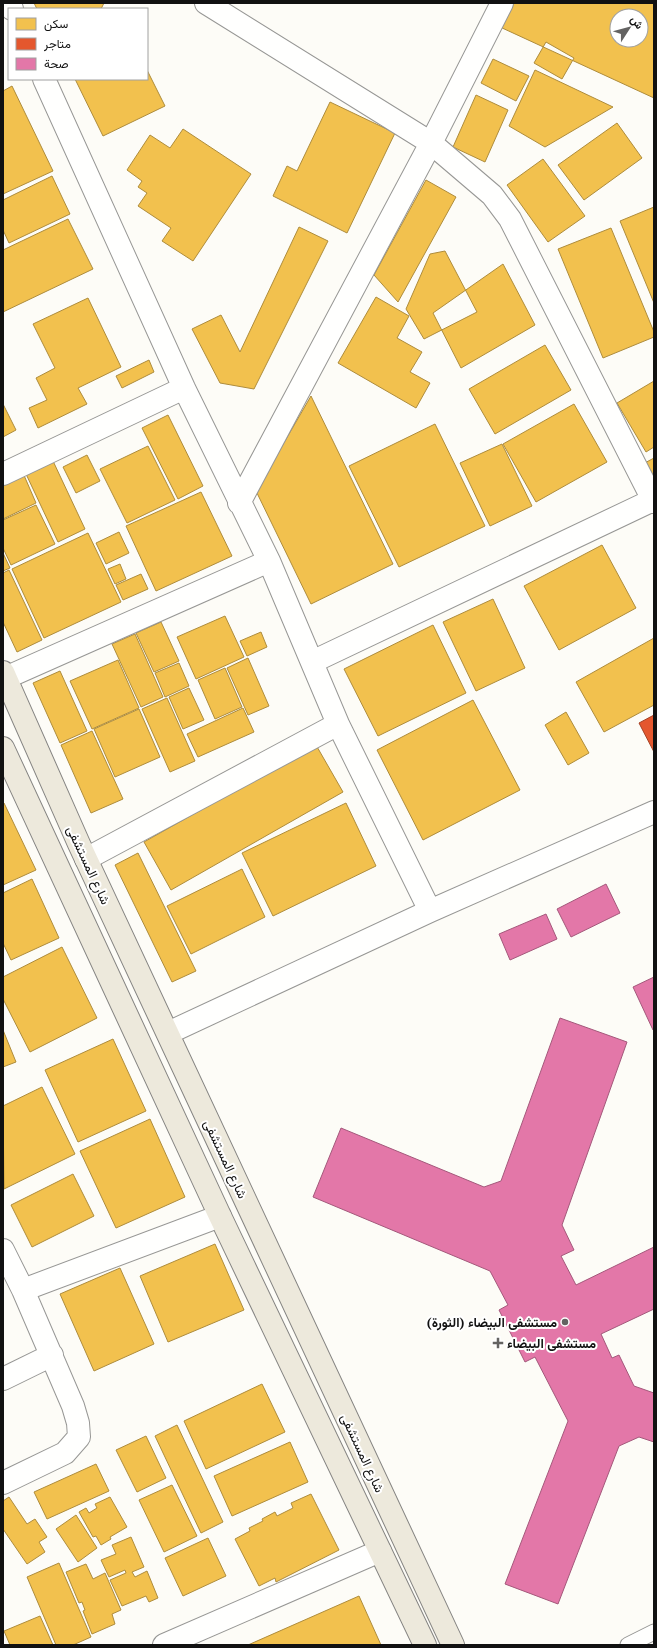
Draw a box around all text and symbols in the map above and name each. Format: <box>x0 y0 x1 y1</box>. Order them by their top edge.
legend <box>8 8 148 80</box>
north arrow <box>609 8 649 48</box>
text: ش <box>628 13 647 32</box>
text: سكن <box>44 16 68 32</box>
text: متاجر <box>43 36 71 52</box>
text: صحة <box>44 56 68 71</box>
street label: شارع المستشفى <box>62 823 115 908</box>
street label: شارع المستشفى <box>199 1117 252 1202</box>
place label: مستشفى البيضاء (الثورة) <box>427 1313 557 1331</box>
marker: مستشفى البيضاء (الثورة) <box>560 1317 570 1327</box>
place label: مستشفى البيضاء <box>507 1334 596 1352</box>
marker: مستشفى البيضاء <box>492 1337 504 1349</box>
street label: شارع المستشفى <box>336 1411 389 1496</box>

